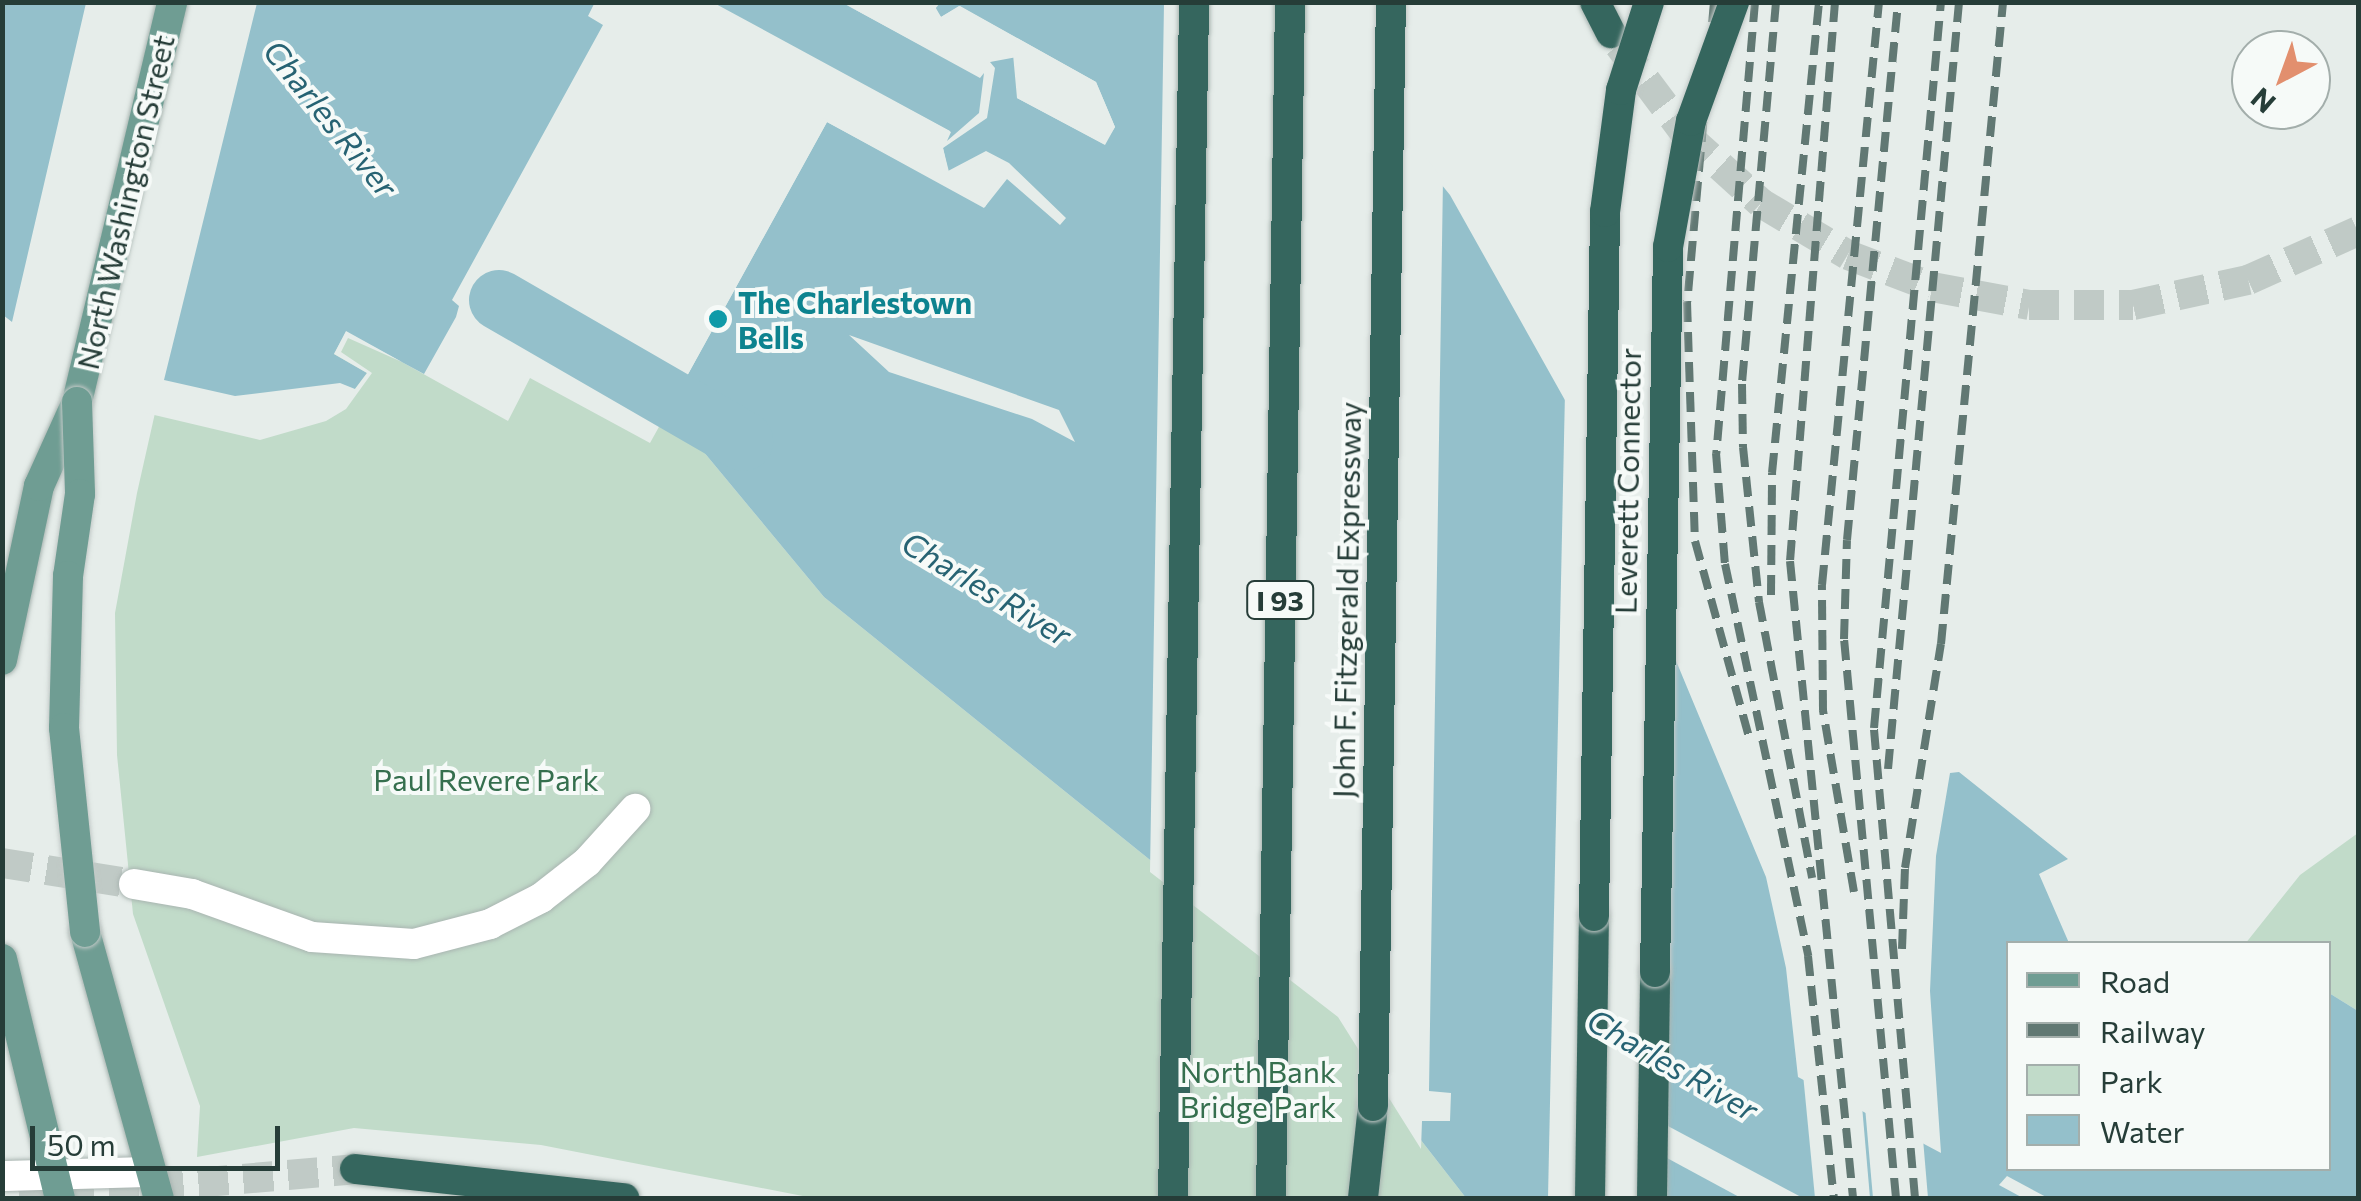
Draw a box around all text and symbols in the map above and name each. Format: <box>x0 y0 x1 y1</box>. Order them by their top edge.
north arrow <box>2231 30 2331 130</box>
street label: North Washington Street <box>69 31 181 373</box>
water label: Charles River <box>256 32 406 204</box>
text: N <box>2244 81 2282 121</box>
place label: The Charlestown Bells <box>738 284 972 354</box>
marker: The Charlestown Bells <box>707 308 729 330</box>
street label: Leverett Connector <box>1607 348 1647 614</box>
street label: John F. Fitzgerald Expressway <box>1325 401 1367 799</box>
water label: Charles River <box>895 522 1079 654</box>
road number: I 93 <box>1245 577 1315 623</box>
park label: Paul Revere Park <box>373 761 599 797</box>
legend <box>2006 941 2331 1171</box>
text: Road <box>2100 962 2170 999</box>
water label: Charles River <box>1581 1000 1765 1128</box>
text: Railway <box>2100 1012 2206 1049</box>
park label: North Bank Bridge Park <box>1180 1053 1336 1124</box>
text: Park <box>2100 1062 2163 1099</box>
scale bar <box>35 1106 285 1168</box>
text: Water <box>2100 1112 2185 1149</box>
text: 50 m <box>47 1125 116 1162</box>

